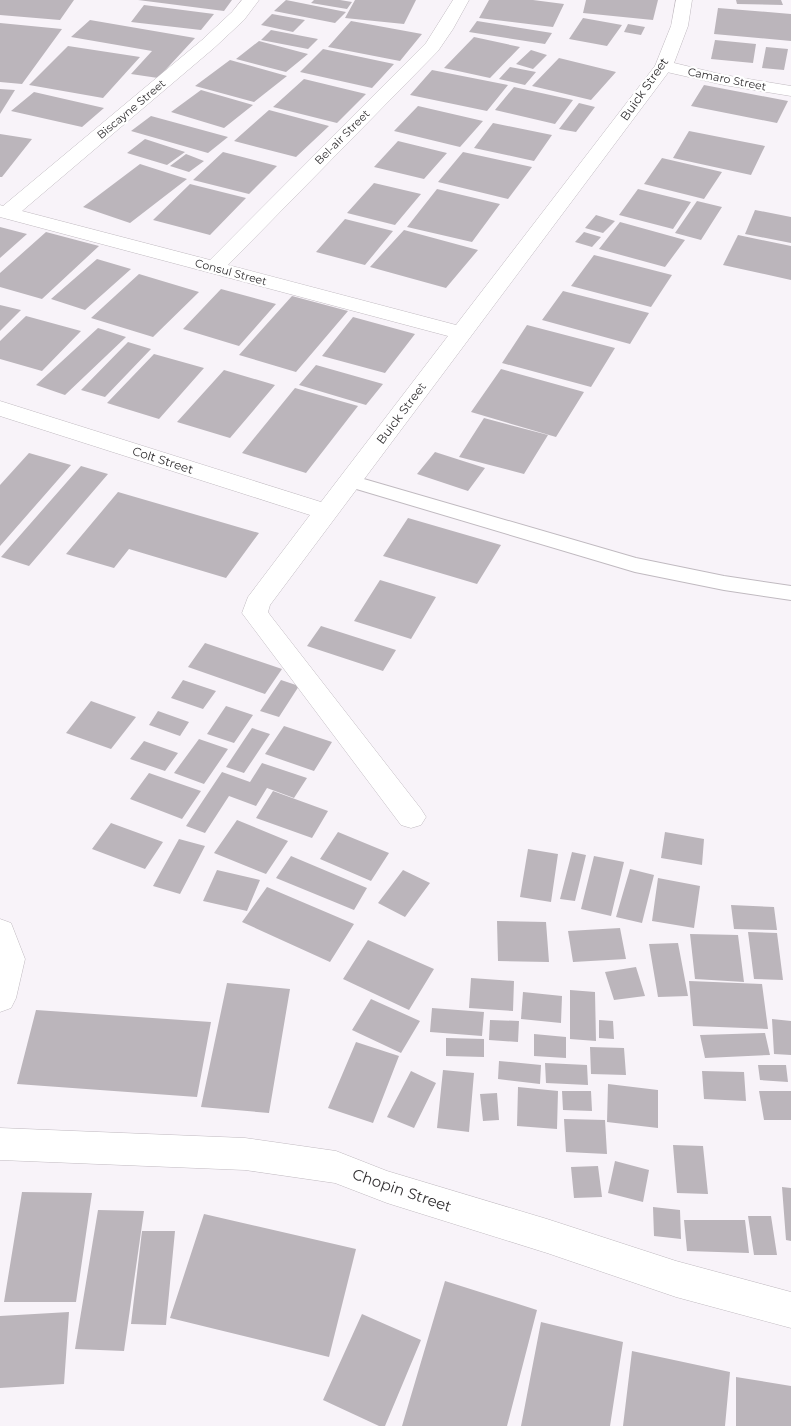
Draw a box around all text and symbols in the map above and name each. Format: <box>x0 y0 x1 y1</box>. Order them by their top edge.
street label: Buick Street <box>617 54 671 123</box>
street label: Camaro Street <box>687 65 768 94</box>
street label: Biscayne Street <box>94 76 169 142</box>
street label: Bel-air Street <box>312 106 373 167</box>
street label: Consul Street <box>194 256 269 288</box>
street label: Buick Street <box>373 379 429 447</box>
street label: Colt Street <box>131 443 195 477</box>
street label: Chopin Street <box>350 1164 454 1216</box>

